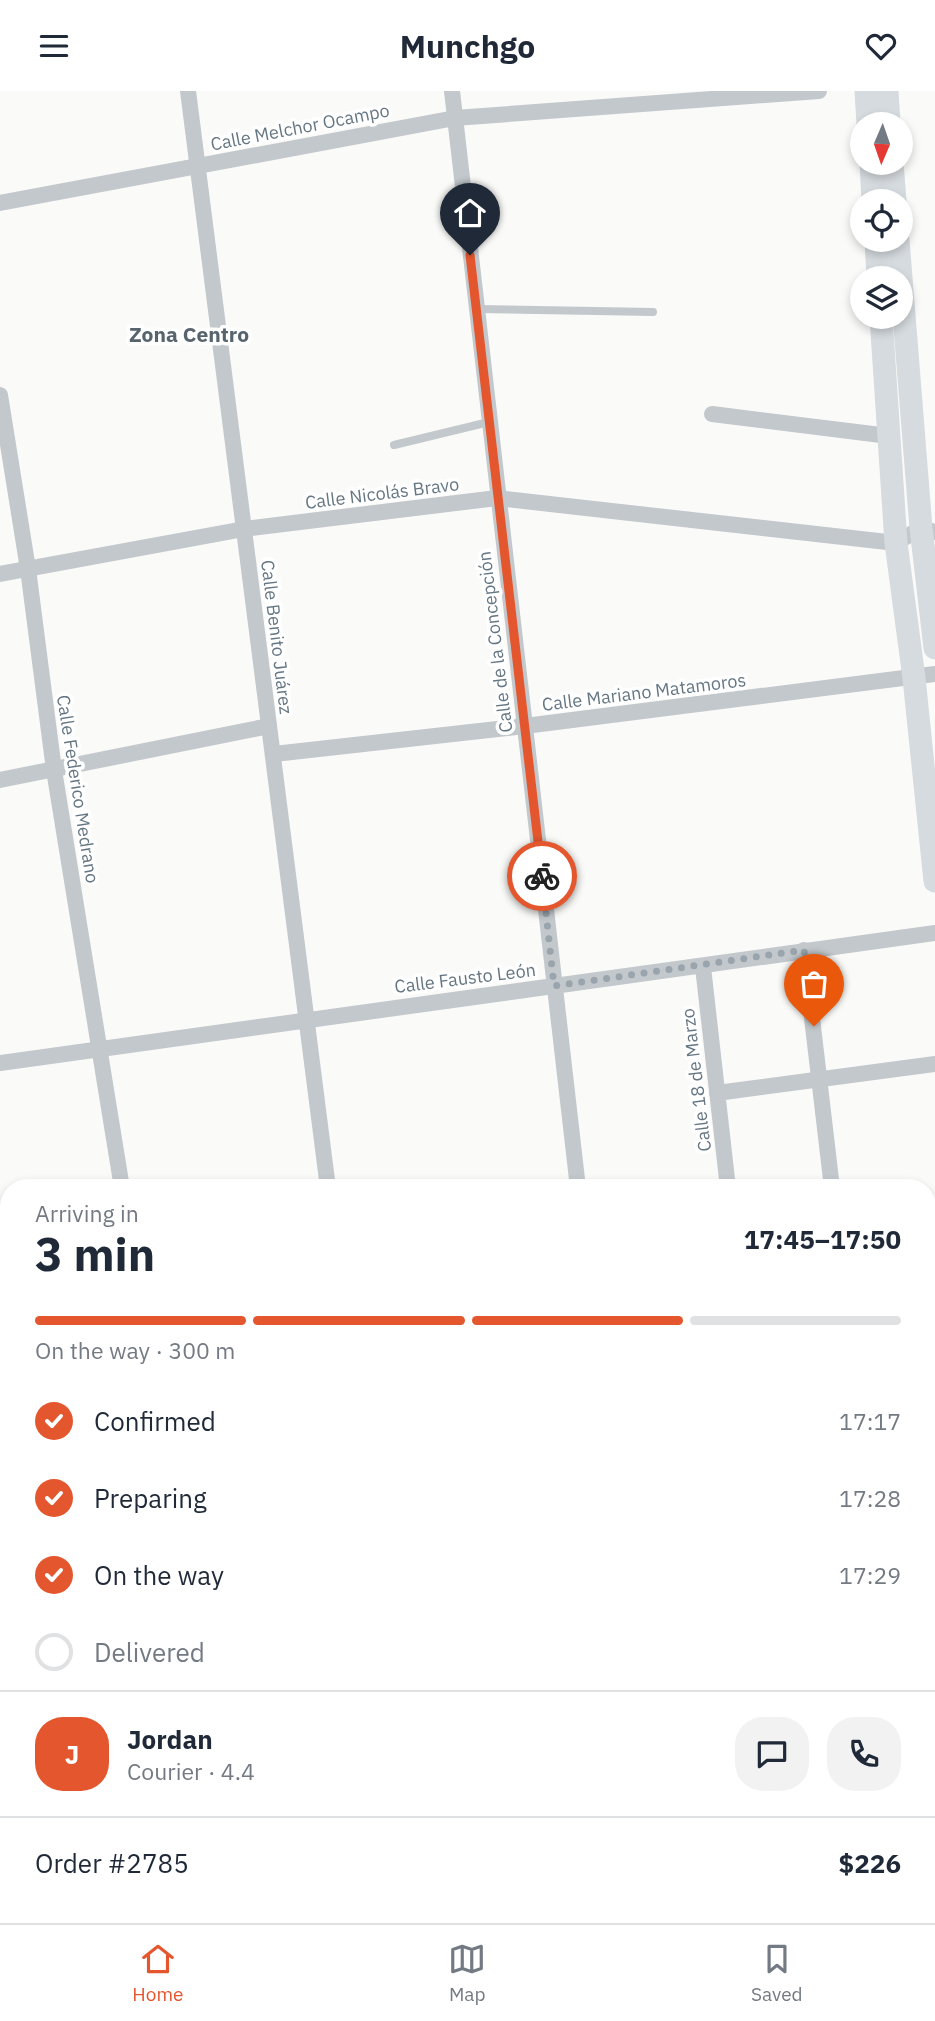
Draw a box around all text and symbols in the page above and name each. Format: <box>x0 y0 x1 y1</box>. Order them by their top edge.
text: Munchgo <box>400 25 535 67</box>
icon: menu <box>35 27 73 65</box>
icon: heart <box>862 27 900 65</box>
street label: Calle Melchor Ocampo <box>209 98 391 156</box>
north arrow <box>850 112 914 175</box>
map controls <box>850 112 913 329</box>
pin <box>440 183 500 255</box>
button: locate <box>850 189 913 252</box>
icon: home <box>451 194 489 232</box>
button: layers <box>850 266 913 329</box>
district label: Zona Centro <box>129 320 249 348</box>
street label: Calle Nicolás Bravo <box>304 472 460 514</box>
street label: Calle de la Concepción <box>472 550 518 734</box>
street label: Calle Benito Juárez <box>256 559 298 715</box>
street label: Calle Mariano Matamoros <box>541 668 747 716</box>
street label: Calle Federico Medrano <box>52 693 104 885</box>
courier <box>507 841 577 911</box>
icon: bike <box>523 857 561 895</box>
pin <box>784 954 844 1026</box>
street label: Calle Fausto León <box>393 958 537 998</box>
icon: bag <box>795 965 833 1003</box>
street label: Calle 18 de Marzo <box>676 1007 716 1153</box>
text: Arriving in <box>35 1198 139 1228</box>
text: 17:45–17:50 <box>744 1222 901 1256</box>
text: 3 min <box>35 1224 155 1284</box>
text: On the way · 300 m <box>35 1335 235 1365</box>
icon: check <box>35 1402 73 1440</box>
text: Confirmed <box>94 1404 216 1438</box>
text: 17:17 <box>839 1406 901 1436</box>
icon: check <box>35 1479 73 1517</box>
text: Preparing <box>94 1481 207 1515</box>
text: 17:28 <box>839 1483 901 1513</box>
icon: check <box>35 1556 73 1594</box>
text: On the way <box>94 1558 224 1592</box>
text: 17:29 <box>839 1560 901 1590</box>
text: Delivered <box>94 1635 205 1669</box>
button: chat <box>735 1717 809 1791</box>
button: phone <box>827 1717 901 1791</box>
text: Jordan <box>127 1722 213 1756</box>
text: J <box>65 1737 79 1771</box>
text: Courier · 4.4 <box>127 1756 255 1786</box>
text: Order #2785 <box>35 1846 189 1880</box>
text: $226 <box>839 1846 901 1880</box>
tab: Home <box>132 1940 183 2006</box>
tab: Map <box>448 1940 486 2006</box>
tab: Saved <box>751 1940 803 2006</box>

